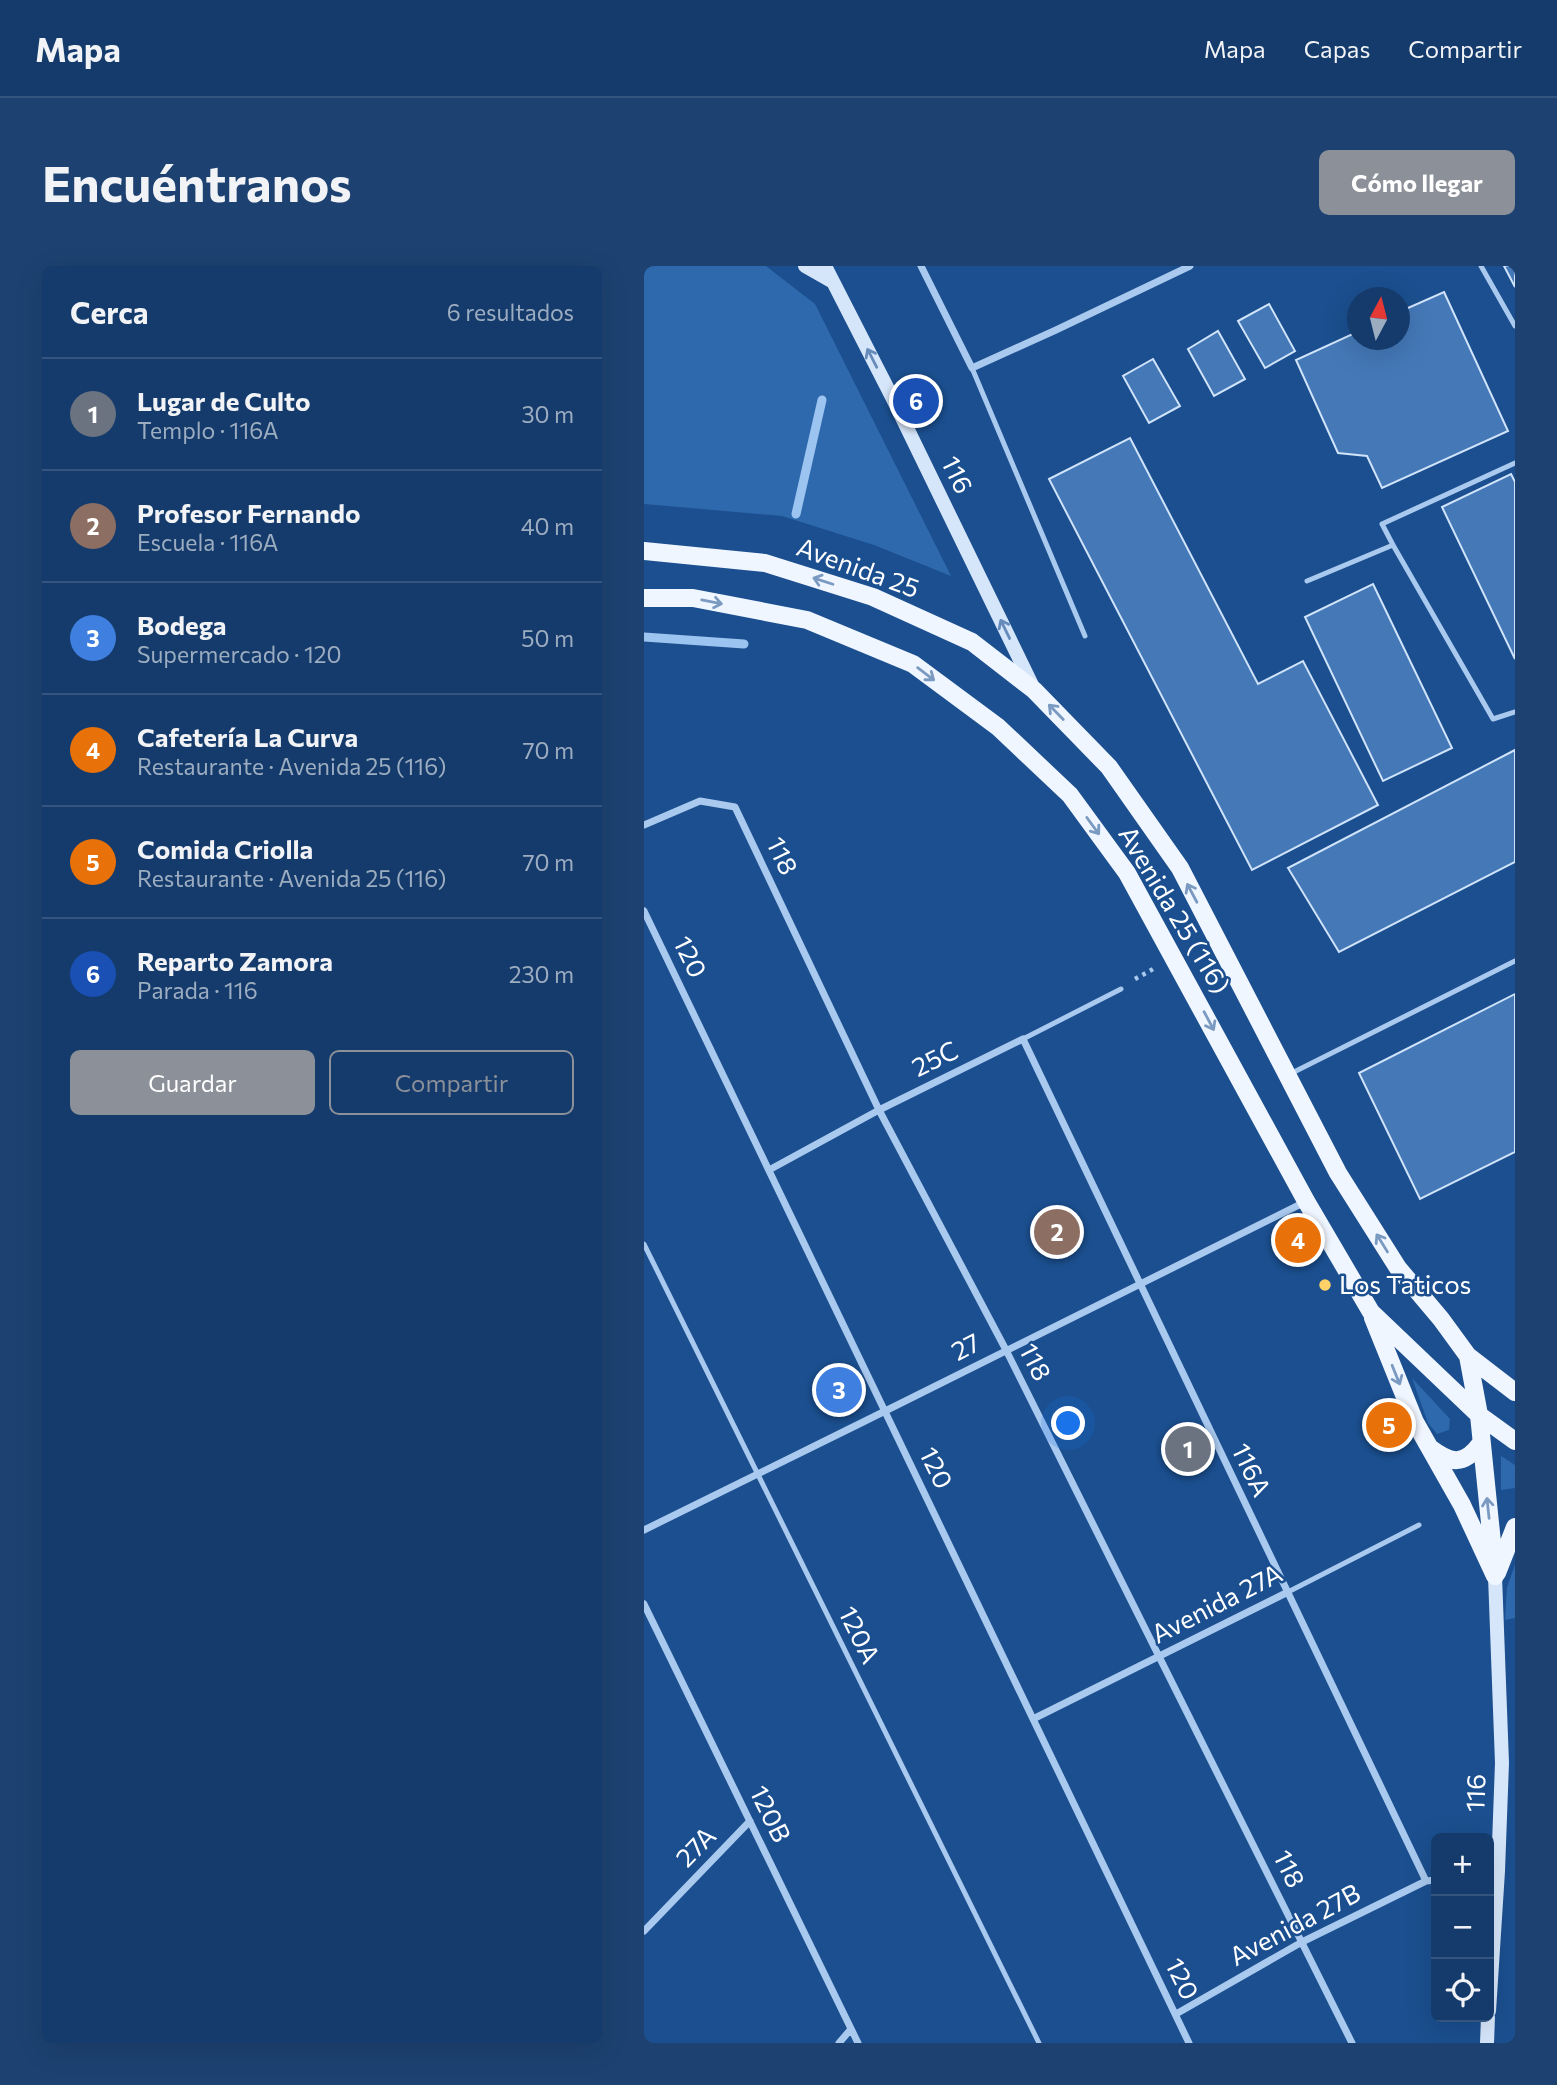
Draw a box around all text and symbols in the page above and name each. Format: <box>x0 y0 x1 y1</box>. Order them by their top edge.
text: Mapa <box>35 28 121 69</box>
text: Mapa <box>1204 34 1266 63</box>
text: Capas <box>1304 34 1370 63</box>
text: Compartir <box>1408 34 1522 63</box>
button: Cómo llegar <box>1319 150 1515 215</box>
text: Encuéntranos <box>42 152 352 212</box>
north arrow <box>1347 287 1410 350</box>
text: Cerca <box>70 293 149 330</box>
text: 6 resultados <box>447 298 574 326</box>
one-way arrow <box>865 348 879 369</box>
pin: 6 <box>893 375 939 427</box>
text: Lugar de Culto <box>137 385 310 416</box>
text: 1 <box>88 400 98 428</box>
text: 30 m <box>521 400 574 428</box>
text: Templo · 116A <box>137 416 279 444</box>
street label: 116 <box>936 450 981 498</box>
text: Profesor Fernando <box>137 497 361 528</box>
text: 2 <box>86 512 100 540</box>
text: 40 m <box>521 512 574 540</box>
text: Escuela · 116A <box>137 528 278 556</box>
street label: Avenida 25 <box>793 530 924 603</box>
one-way arrow <box>813 574 835 586</box>
one-way arrow <box>700 596 723 609</box>
text: Bodega <box>137 609 227 640</box>
one-way arrow <box>997 619 1011 640</box>
text: 3 <box>86 624 100 652</box>
text: 50 m <box>521 624 574 652</box>
text: Supermercado · 120 <box>137 640 341 668</box>
one-way arrow <box>916 666 935 681</box>
one-way arrow <box>1047 704 1064 721</box>
text: Cafetería La Curva <box>137 721 358 752</box>
text: 4 <box>86 736 100 764</box>
text: 70 m <box>522 736 574 764</box>
text: Restaurante · Avenida 25 (116) <box>137 752 446 780</box>
one-way arrow <box>1086 816 1100 835</box>
street label: Avenida 25 (116) <box>1113 820 1237 999</box>
street label: 118 <box>761 832 805 879</box>
text: Comida Criolla <box>137 833 313 864</box>
text: 5 <box>86 848 100 876</box>
text: 70 m <box>522 848 574 876</box>
text: Restaurante · Avenida 25 (116) <box>137 864 446 892</box>
one-way arrow <box>1185 883 1199 903</box>
street label: 120 <box>668 930 715 982</box>
text: Reparto Zamora <box>137 945 333 976</box>
text: 6 <box>86 960 100 988</box>
text: 230 m <box>509 960 574 988</box>
text: Parada · 116 <box>137 976 258 1004</box>
one-way arrow <box>1202 1011 1216 1031</box>
street label: 25C <box>906 1033 962 1082</box>
button: Guardar <box>70 1050 315 1115</box>
button: Compartir <box>329 1050 574 1115</box>
pin: 2 <box>1034 1206 1080 1258</box>
pin: 4 <box>1275 1214 1321 1266</box>
one-way arrow <box>1375 1234 1389 1254</box>
place label: Los Taticos <box>1339 1268 1471 1299</box>
marker: Los Taticos <box>1317 1277 1333 1293</box>
street label: 27 <box>946 1325 985 1366</box>
street label: 118 <box>1014 1337 1059 1385</box>
pin: 3 <box>816 1364 862 1416</box>
one-way arrow <box>1391 1364 1404 1385</box>
pin: 5 <box>1366 1399 1412 1451</box>
your location <box>1051 1406 1085 1440</box>
pin: 1 <box>1165 1423 1211 1475</box>
street label: 116A <box>1226 1438 1278 1501</box>
street label: 120 <box>914 1441 961 1493</box>
one-way arrow <box>1481 1497 1494 1520</box>
street label: Avenida 27A <box>1146 1556 1287 1649</box>
street label: 120A <box>833 1601 887 1668</box>
street label: 116 <box>1458 1773 1491 1812</box>
street label: 120B <box>744 1780 798 1847</box>
street label: 27A <box>669 1819 721 1872</box>
map controls <box>1431 1833 1494 2022</box>
button: + <box>1431 1833 1494 1896</box>
street label: 118 <box>1268 1844 1313 1892</box>
street label: Avenida 27B <box>1224 1876 1365 1971</box>
button: − <box>1431 1896 1494 1959</box>
street label: 120 <box>1160 1952 1207 2004</box>
button: locate <box>1431 1959 1494 2022</box>

